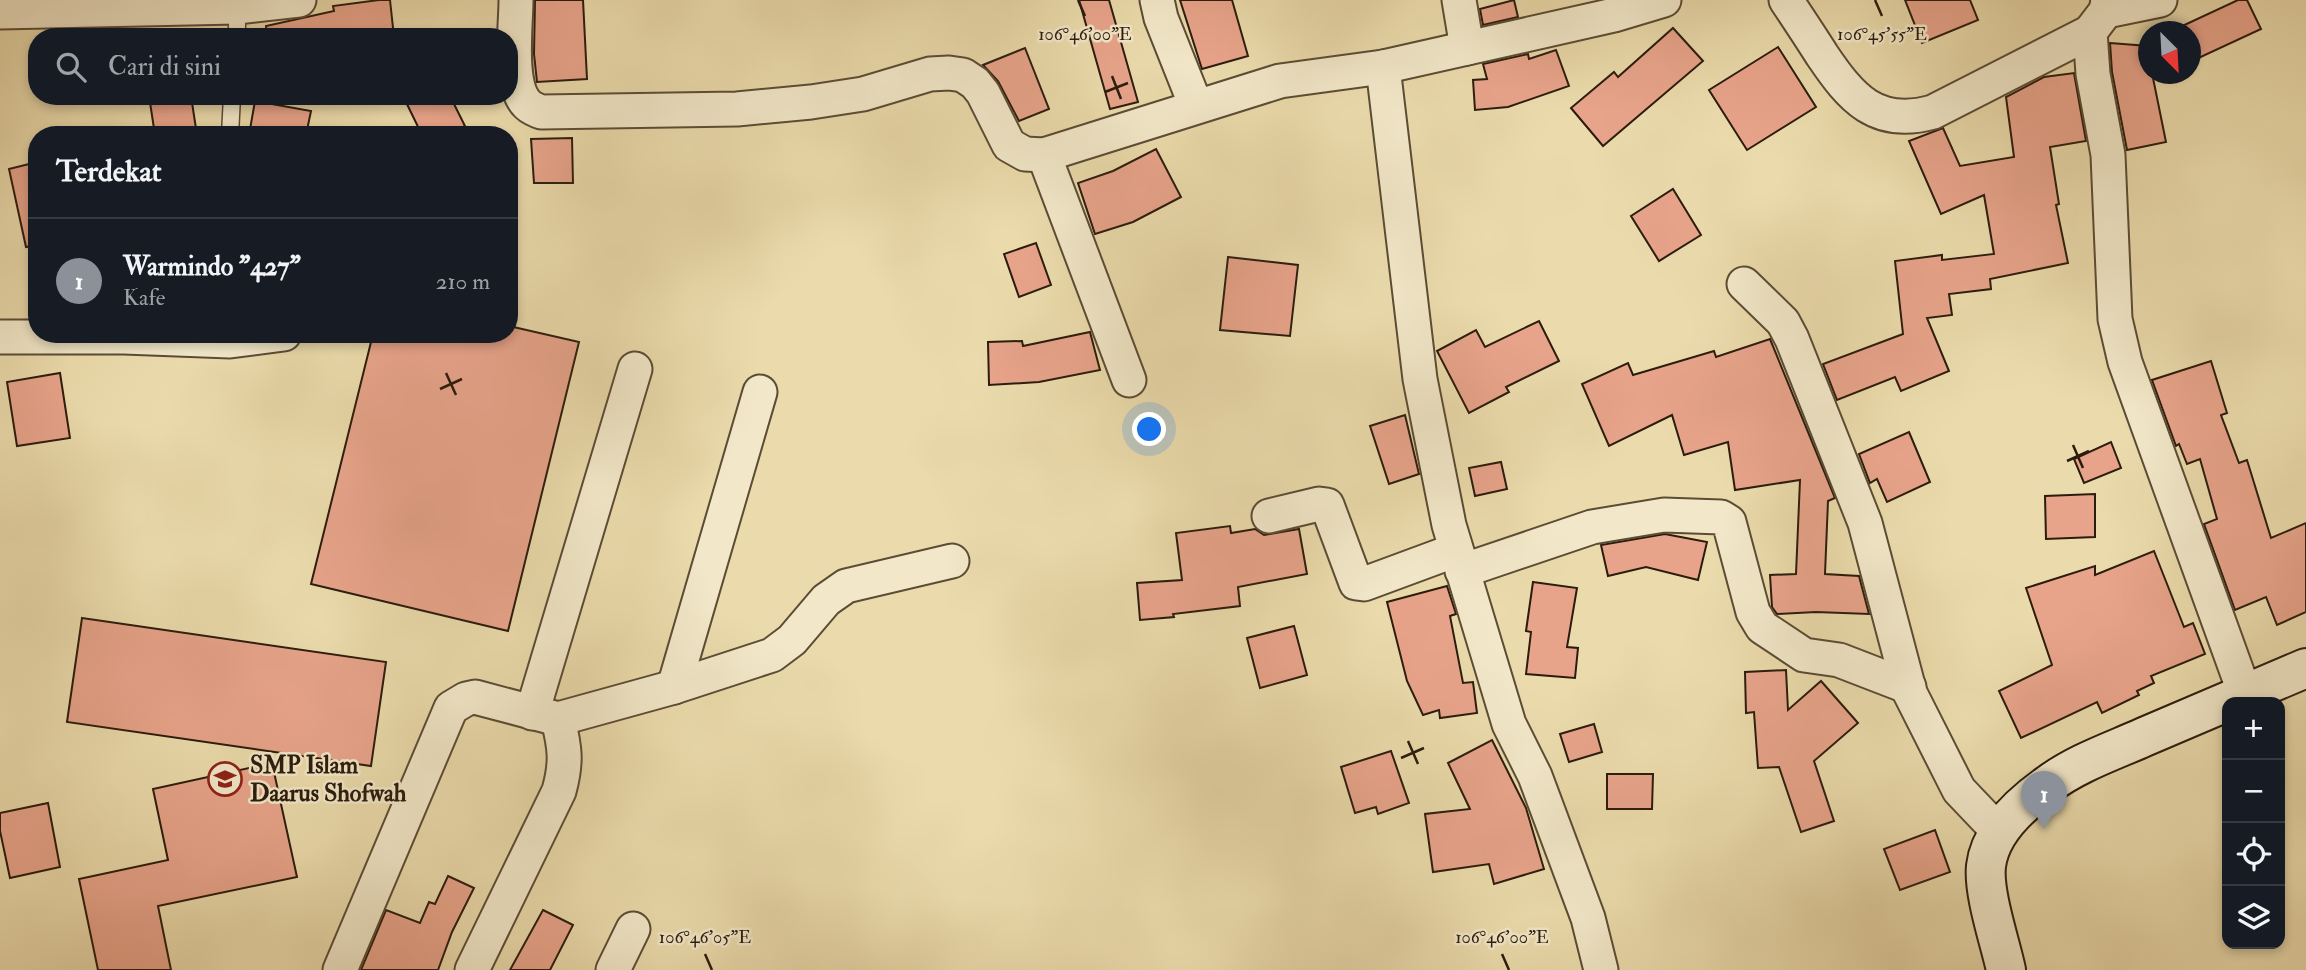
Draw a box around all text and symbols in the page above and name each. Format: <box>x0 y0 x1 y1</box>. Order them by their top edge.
north arrow <box>2138 21 2201 84</box>
text: 106°46'00"E <box>1038 23 1132 46</box>
text: 106°45'55"E <box>1837 23 1927 46</box>
search box <box>28 28 518 105</box>
icon: search <box>52 48 90 86</box>
text: Cari di sini <box>108 51 221 83</box>
text: Terdekat <box>56 153 161 190</box>
text: Warmindo "427" <box>123 251 301 283</box>
text: 1 <box>75 267 83 296</box>
text: 210 m <box>436 267 490 296</box>
text: Kafe <box>123 283 165 312</box>
your location <box>1132 412 1166 446</box>
map controls <box>2222 697 2285 949</box>
button: + <box>2222 697 2285 760</box>
place label: SMP Islam Daarus Shofwah <box>250 750 407 809</box>
school or university icon: SMP Islam Daarus Shofwah <box>206 760 244 798</box>
button: − <box>2222 760 2285 823</box>
pin: 1 <box>2021 771 2067 829</box>
button: locate <box>2222 823 2285 886</box>
button: layers <box>2222 886 2285 949</box>
text: 106°46'05"E <box>659 926 751 949</box>
text: 106°46'00"E <box>1455 926 1549 949</box>

